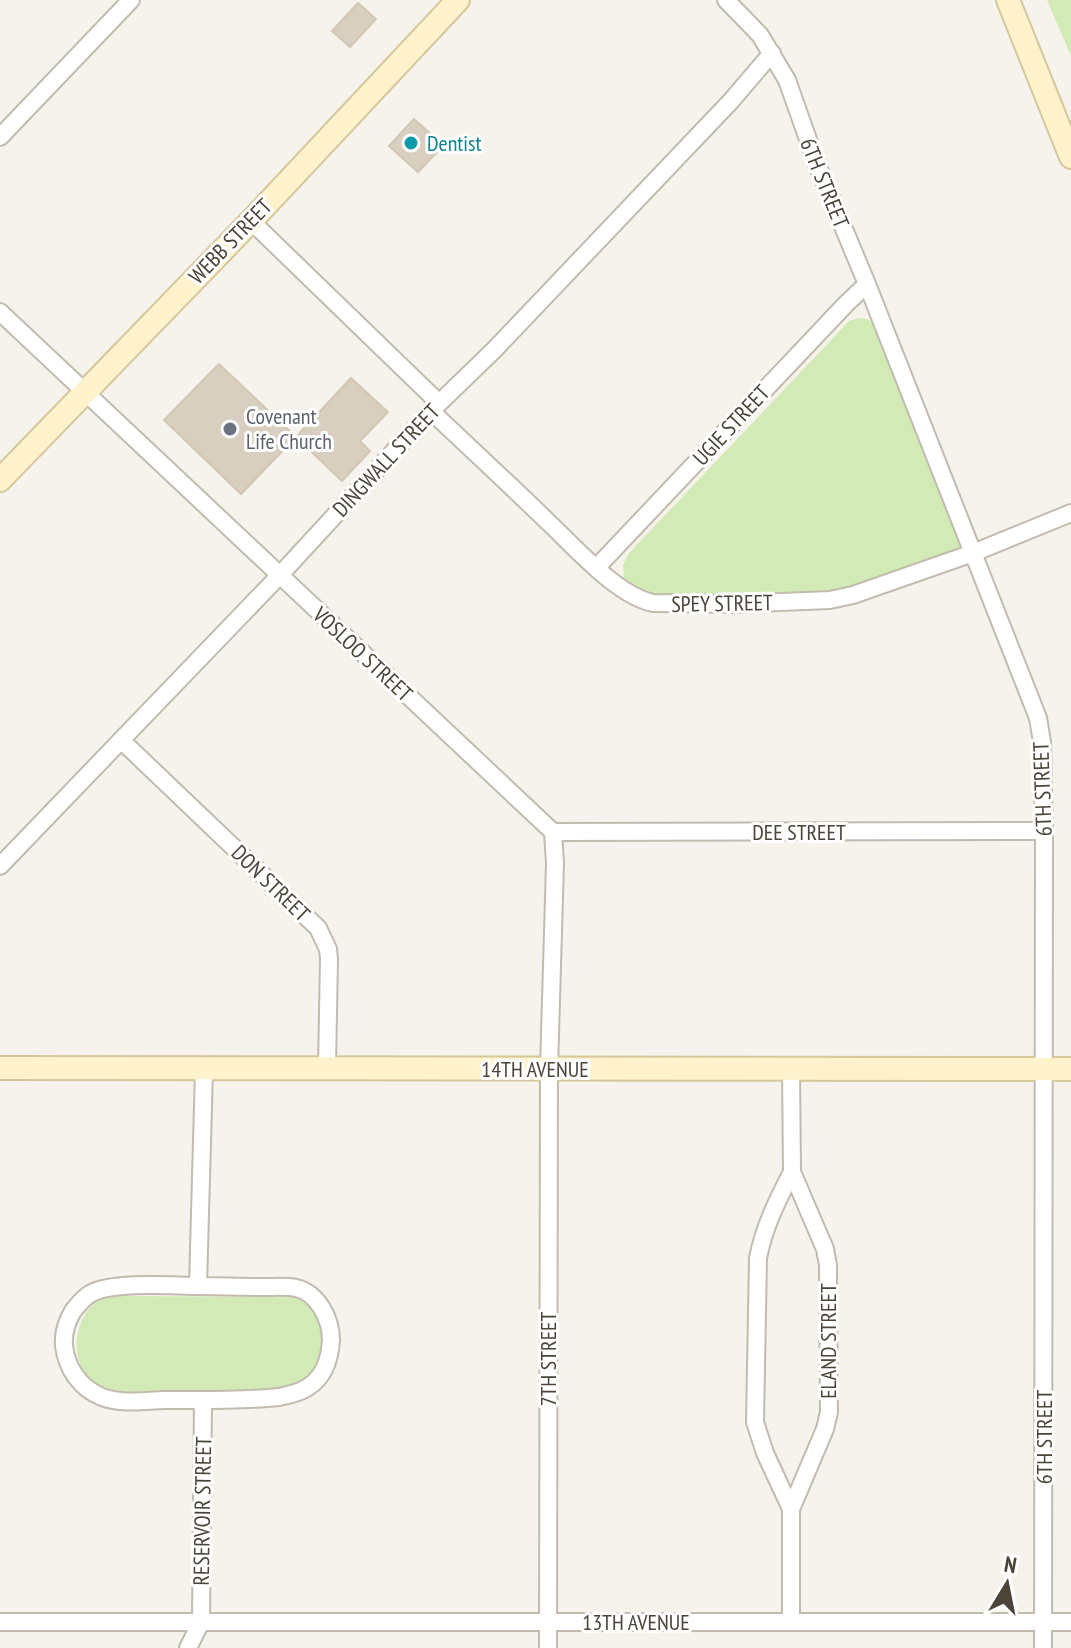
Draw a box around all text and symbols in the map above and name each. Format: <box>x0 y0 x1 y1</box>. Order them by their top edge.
place label: Dentist <box>427 129 482 157</box>
marker: Dentist <box>402 134 420 152</box>
street label: 6TH STREET <box>794 134 856 232</box>
street label: WEBB STREET <box>182 192 278 290</box>
street label: UGIE STREET <box>687 379 775 471</box>
street label: DINGWALL STREET <box>326 397 446 522</box>
place label: Covenant Life Church <box>246 402 332 455</box>
marker: Covenant Life Church <box>221 420 239 438</box>
street label: SPEY STREET <box>671 588 773 618</box>
street label: VOSLOO STREET <box>307 600 419 707</box>
street label: 6TH STREET <box>1026 741 1058 837</box>
street label: DEE STREET <box>752 818 846 846</box>
street label: DON STREET <box>226 839 316 927</box>
street label: 14TH AVENUE <box>481 1055 589 1083</box>
street label: ELAND STREET <box>814 1283 842 1399</box>
street label: 7TH STREET <box>534 1311 562 1406</box>
street label: 6TH STREET <box>1030 1389 1058 1484</box>
street label: RESERVOIR STREET <box>187 1436 217 1586</box>
north arrow <box>967 1544 1047 1624</box>
text: N <box>1002 1549 1019 1579</box>
street label: 13TH AVENUE <box>582 1608 690 1636</box>

